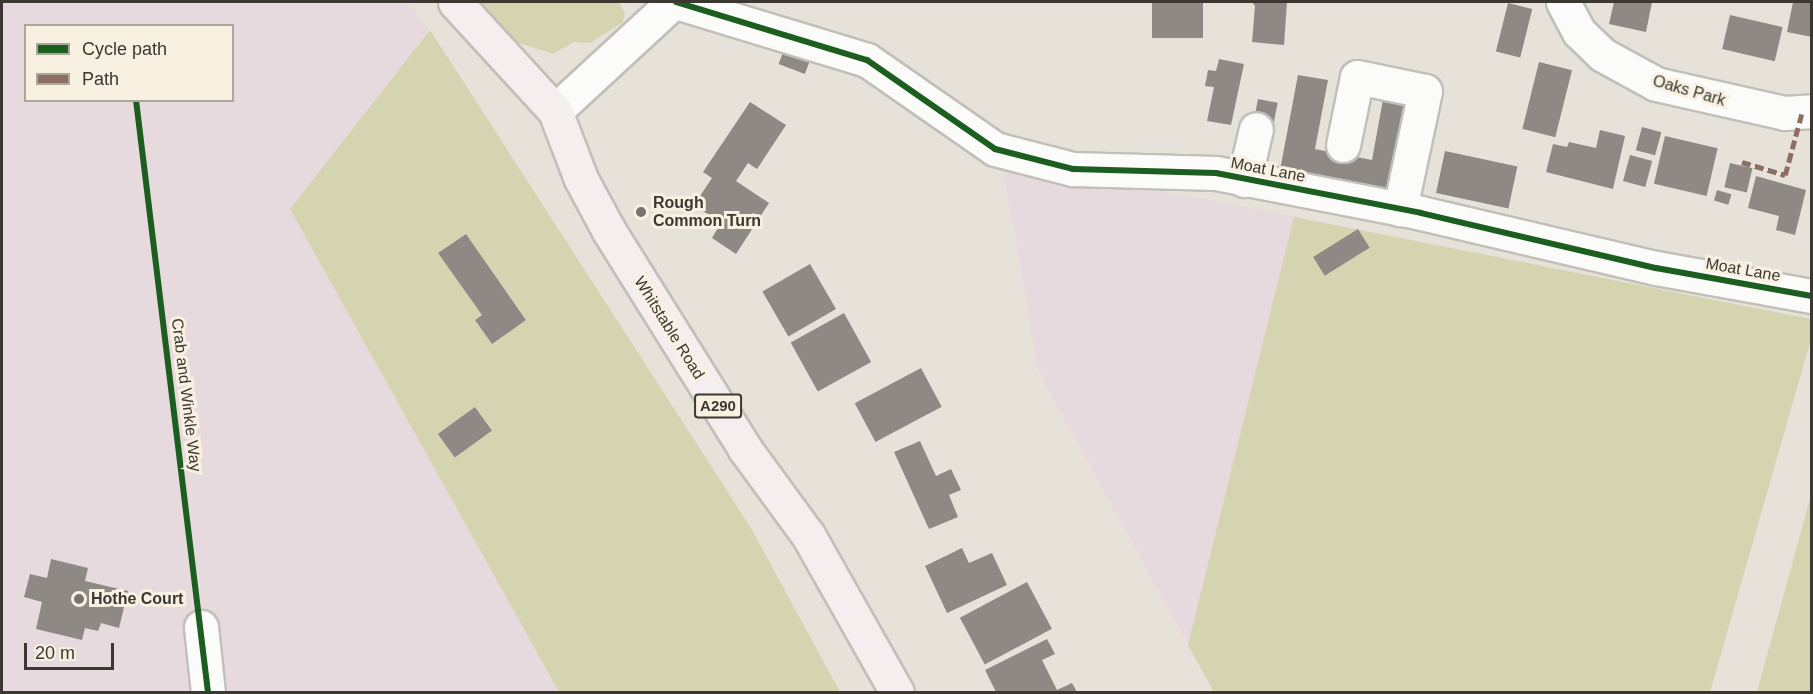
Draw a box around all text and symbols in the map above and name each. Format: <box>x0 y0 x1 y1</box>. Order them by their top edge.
legend <box>24 24 234 102</box>
text: Cycle path <box>82 39 167 59</box>
text: Path <box>82 69 119 89</box>
street label: Oaks Park <box>1650 71 1728 111</box>
street label: Moat Lane <box>1229 153 1307 187</box>
place label: Rough Common Turn <box>653 193 761 231</box>
marker: Rough Common Turn <box>634 205 648 219</box>
street label: Moat Lane <box>1704 254 1782 286</box>
street label: Whitstable Road <box>630 273 708 383</box>
street label: Crab and Winkle Way <box>167 317 205 473</box>
road number: A290 <box>694 394 742 418</box>
place label: Hothe Court <box>91 589 183 609</box>
marker: Hothe Court <box>72 592 86 606</box>
scale bar <box>27 631 117 669</box>
text: 20 m <box>35 643 75 663</box>

